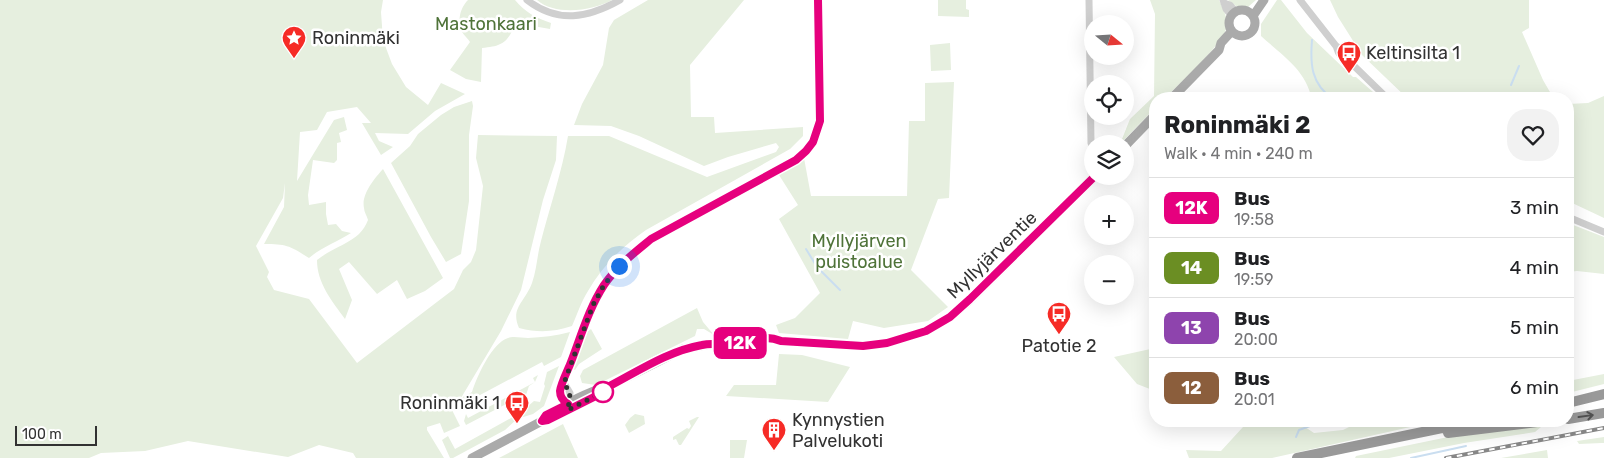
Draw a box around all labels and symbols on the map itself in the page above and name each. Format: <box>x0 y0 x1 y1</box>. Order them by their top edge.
park label: Mastonkaari <box>435 13 537 35</box>
north arrow <box>1084 15 1134 65</box>
place icon: Roninmäki <box>281 25 307 59</box>
place label: Roninmäki <box>312 27 400 49</box>
bus stop icon: Keltinsilta 1 <box>1336 40 1362 74</box>
place label: Keltinsilta 1 <box>1366 42 1460 64</box>
street label: Myllyjärventie <box>943 207 1041 303</box>
park label: Myllyjärven puistoalue <box>812 230 906 273</box>
your location <box>607 254 632 279</box>
bus stop icon: Patotie 2 <box>1046 301 1072 335</box>
line badge: 12K <box>711 327 769 359</box>
place label: Patotie 2 <box>1022 335 1096 357</box>
unlabelled marker <box>592 381 614 403</box>
bus stop icon: Roninmäki 1 <box>504 390 530 424</box>
place label: Roninmäki 1 <box>400 392 500 414</box>
place label: Kynnystien Palvelukoti <box>792 409 885 452</box>
one-way arrow <box>1577 411 1593 421</box>
building icon: Kynnystien Palvelukoti <box>761 417 787 451</box>
scale bar <box>15 423 98 446</box>

